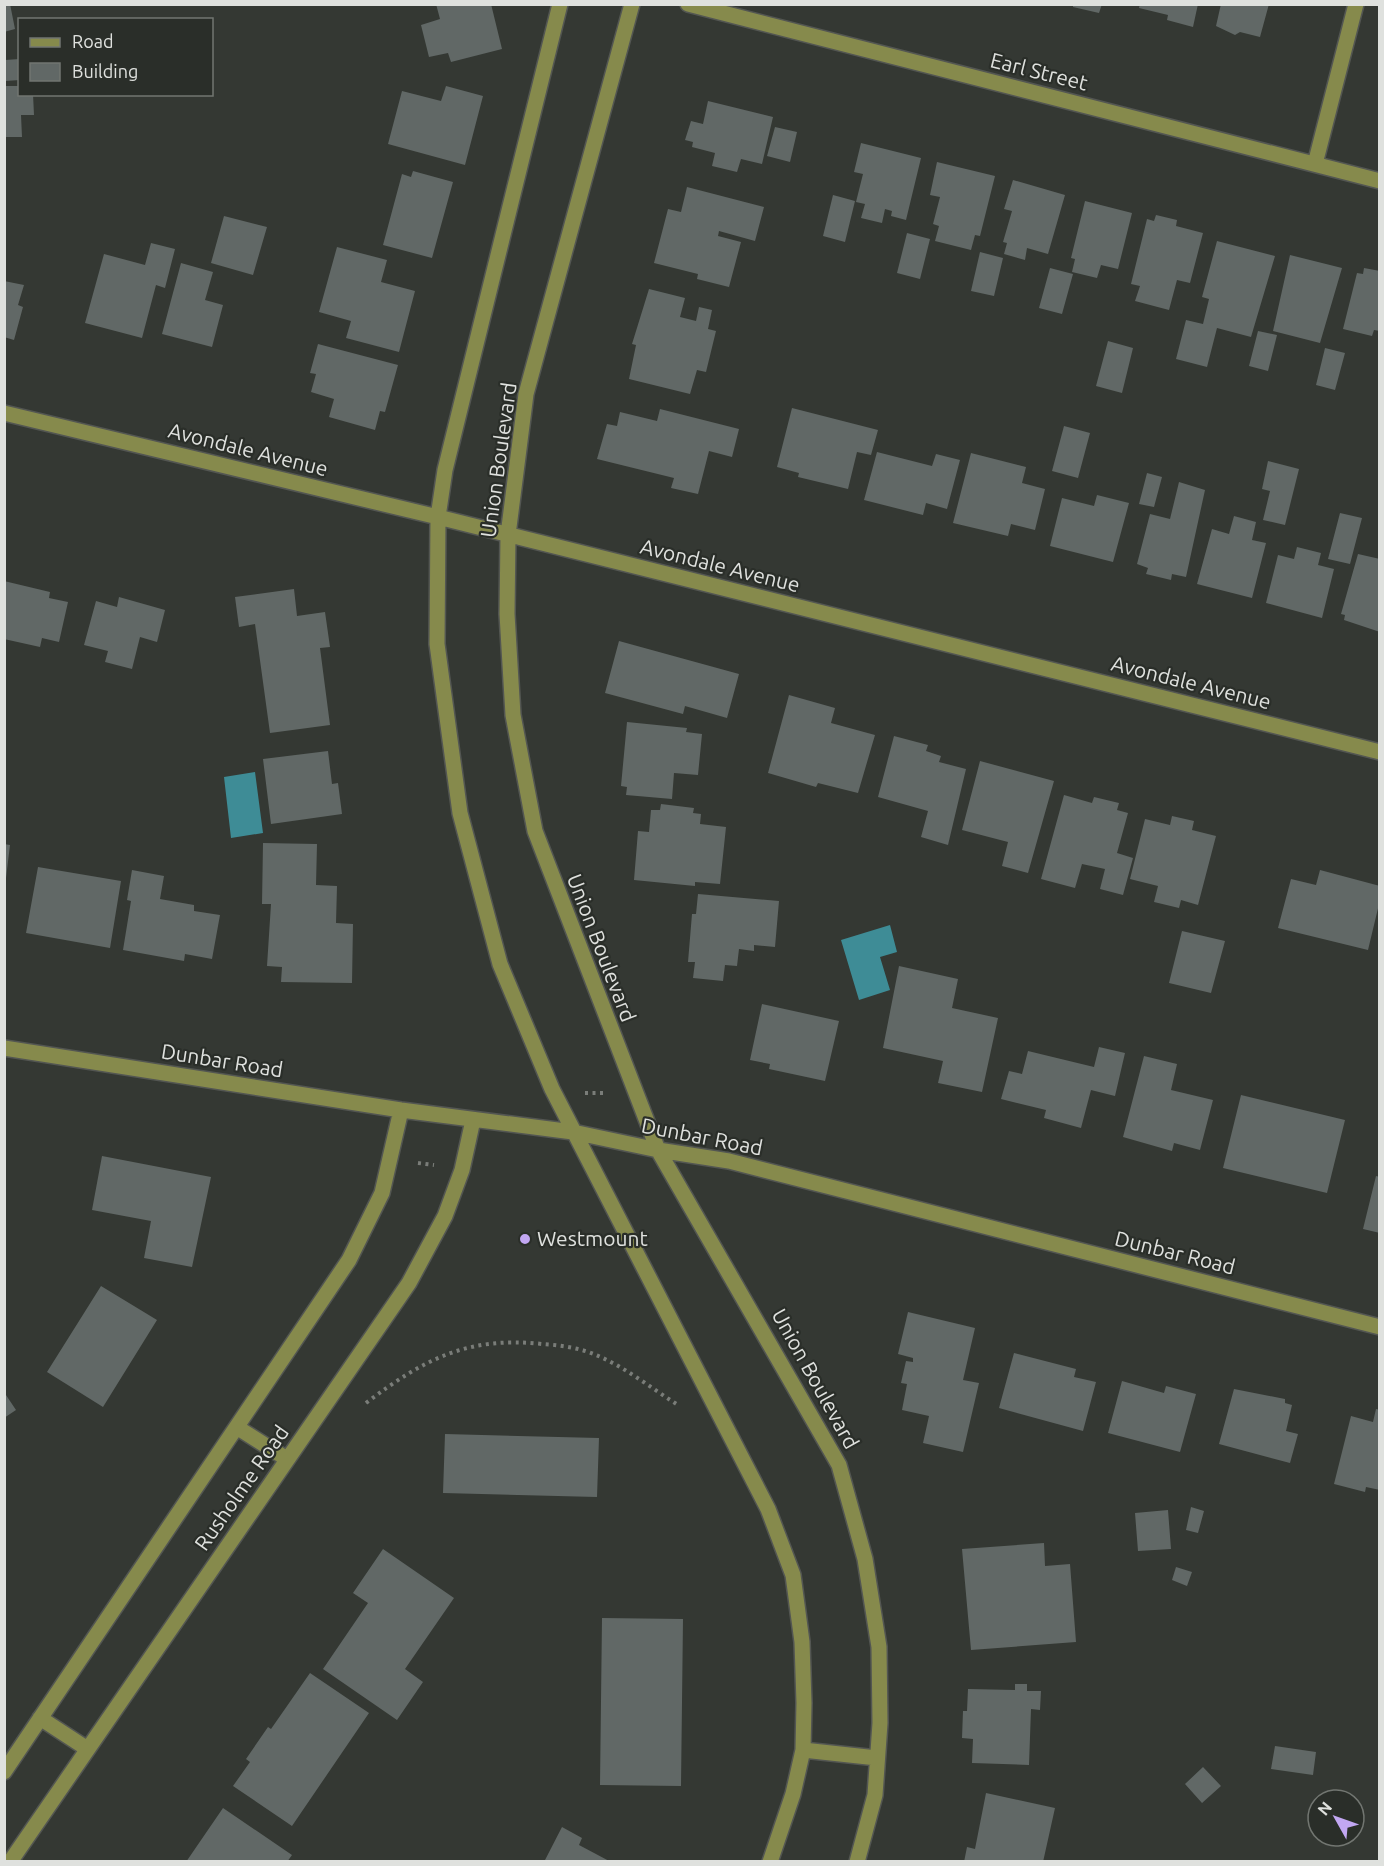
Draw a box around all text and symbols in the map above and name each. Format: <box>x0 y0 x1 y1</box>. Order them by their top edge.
legend <box>18 18 213 96</box>
text: Road <box>72 31 114 51</box>
street label: Earl Street <box>988 47 1090 95</box>
text: Building <box>72 61 138 81</box>
street label: Union Boulevard <box>475 381 521 539</box>
street label: Avondale Avenue <box>166 418 331 480</box>
street label: Avondale Avenue <box>638 534 803 596</box>
street label: Avondale Avenue <box>1109 651 1274 713</box>
street label: Union Boulevard <box>563 870 641 1025</box>
street label: Dunbar Road <box>160 1039 285 1081</box>
street label: Dunbar Road <box>640 1112 765 1160</box>
place label: Westmount <box>537 1226 648 1250</box>
street label: Dunbar Road <box>1113 1226 1238 1279</box>
marker: Westmount <box>518 1232 532 1246</box>
street label: Union Boulevard <box>767 1304 864 1453</box>
street label: Rusholme Road <box>189 1420 293 1554</box>
north arrow <box>1306 1788 1366 1848</box>
text: N <box>1314 1798 1335 1819</box>

